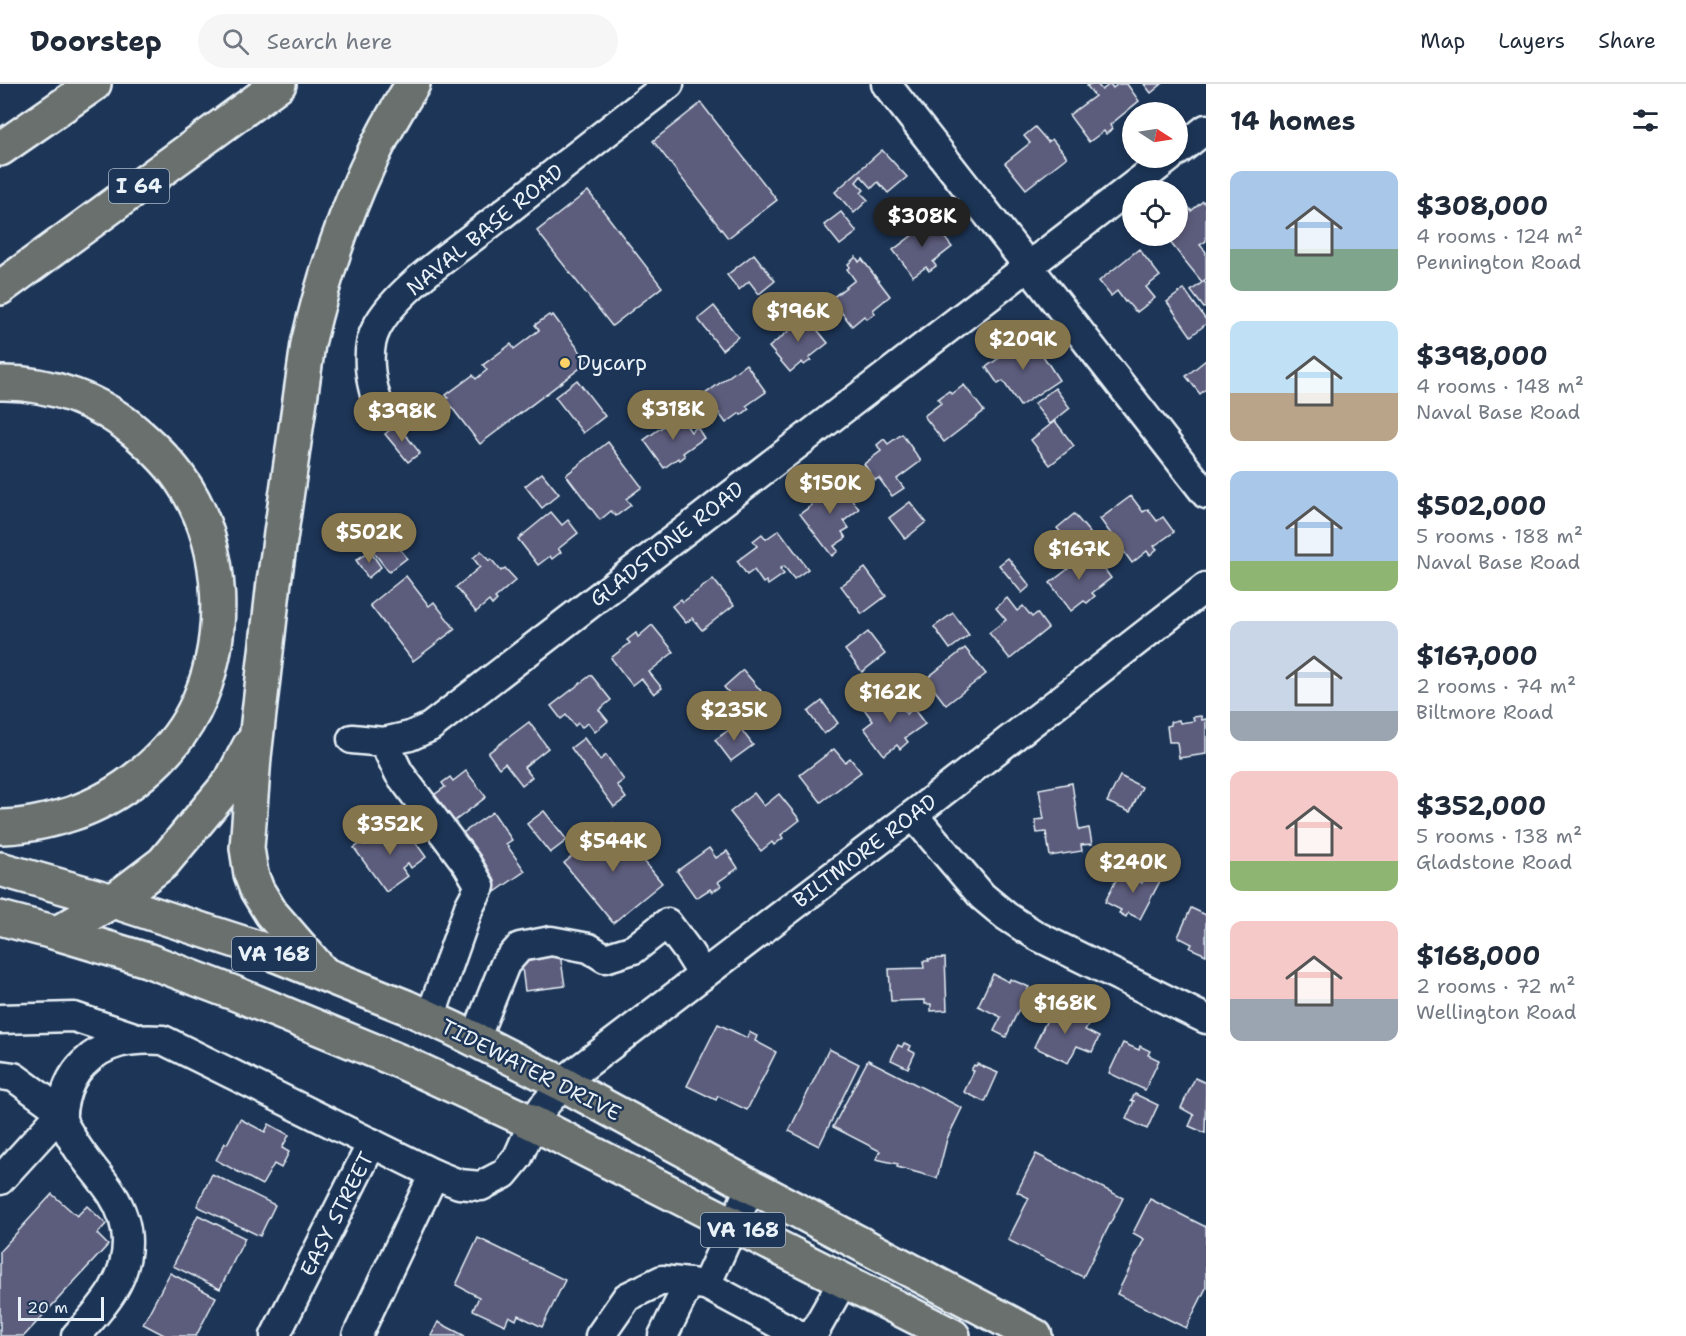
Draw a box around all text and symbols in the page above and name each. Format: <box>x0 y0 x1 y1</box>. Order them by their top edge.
search box <box>198 14 618 68</box>
text: Doorstep <box>30 22 162 60</box>
icon: search <box>219 25 252 58</box>
text: Search here <box>267 27 393 56</box>
text: Map <box>1420 27 1465 55</box>
text: Layers <box>1498 27 1565 55</box>
text: Share <box>1598 27 1656 55</box>
north arrow <box>1122 102 1188 168</box>
map controls <box>1122 102 1188 246</box>
text: 14 homes <box>1230 103 1356 138</box>
icon: filters <box>1629 104 1662 137</box>
street label: NAVAL BASE ROAD <box>400 158 570 302</box>
road number: I 64 <box>109 169 169 203</box>
button: locate <box>1122 180 1188 246</box>
text: $308,000 <box>1416 188 1548 223</box>
icon: home <box>1278 195 1350 267</box>
pin: $308K <box>880 197 964 248</box>
text: $308K <box>887 203 957 229</box>
text: 4 rooms · 124 m² <box>1416 223 1583 249</box>
text: Pennington Road <box>1416 249 1581 275</box>
pin: $196K <box>756 292 840 343</box>
text: $196K <box>766 298 830 324</box>
pin: $209K <box>981 320 1065 371</box>
text: $209K <box>989 326 1057 352</box>
text: $398,000 <box>1416 338 1548 373</box>
icon: home <box>1278 345 1350 417</box>
place label: Dycarp <box>577 349 647 377</box>
marker: Dycarp <box>558 356 572 370</box>
text: 4 rooms · 148 m² <box>1416 373 1584 399</box>
pin: $318K <box>631 390 715 441</box>
pin: $398K <box>360 392 444 443</box>
text: $318K <box>641 396 705 422</box>
text: $398K <box>368 398 436 424</box>
text: Naval Base Road <box>1416 399 1580 425</box>
pin: $150K <box>788 464 872 515</box>
text: $150K <box>799 470 861 496</box>
street label: GLADSTONE ROAD <box>584 475 750 613</box>
text: $502,000 <box>1416 488 1546 523</box>
icon: home <box>1278 495 1350 567</box>
pin: $502K <box>327 513 411 564</box>
text: $502K <box>335 519 403 545</box>
text: 5 rooms · 188 m² <box>1416 523 1583 549</box>
pin: $167K <box>1037 530 1121 581</box>
text: $167K <box>1048 536 1110 562</box>
text: Naval Base Road <box>1416 549 1580 575</box>
text: $167,000 <box>1416 638 1538 673</box>
icon: home <box>1278 645 1350 717</box>
pin: $162K <box>848 673 932 724</box>
text: 2 rooms · 74 m² <box>1416 673 1576 699</box>
text: $162K <box>859 679 921 705</box>
pin: $235K <box>692 691 776 742</box>
text: $235K <box>700 697 768 723</box>
text: Biltmore Road <box>1416 699 1553 725</box>
street label: BILTMORE ROAD <box>787 788 943 914</box>
text: $352,000 <box>1416 788 1546 823</box>
icon: home <box>1278 795 1350 867</box>
pin: $352K <box>348 805 432 856</box>
text: $352K <box>357 811 423 837</box>
pin: $544K <box>571 822 655 873</box>
text: 5 rooms · 138 m² <box>1416 823 1582 849</box>
text: $544K <box>579 828 647 854</box>
pin: $240K <box>1091 843 1175 894</box>
text: $240K <box>1099 849 1167 875</box>
text: Gladstone Road <box>1416 849 1572 875</box>
road number: VA 168 <box>232 937 316 971</box>
text: $168,000 <box>1416 938 1540 973</box>
icon: home <box>1278 945 1350 1017</box>
text: 2 rooms · 72 m² <box>1416 973 1575 999</box>
pin: $168K <box>1023 984 1107 1035</box>
text: $168K <box>1033 990 1097 1016</box>
text: Wellington Road <box>1416 999 1576 1025</box>
street label: TIDEWATER DRIVE <box>436 1012 626 1128</box>
street label: EASY STREET <box>294 1147 380 1281</box>
road number: VA 168 <box>701 1213 785 1247</box>
scale bar <box>18 1294 104 1322</box>
text: 20 m <box>27 1297 68 1318</box>

